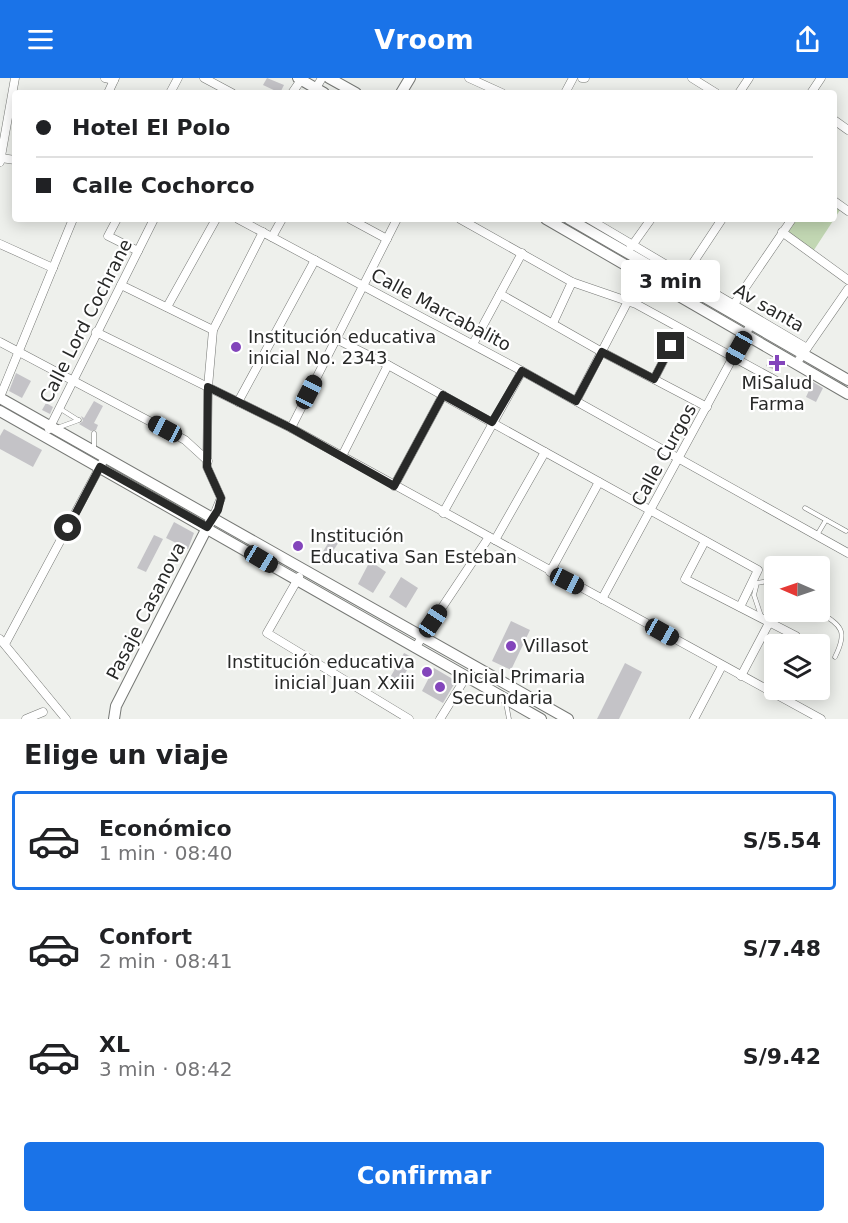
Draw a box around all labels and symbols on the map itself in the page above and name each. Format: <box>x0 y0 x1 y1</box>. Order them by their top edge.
street label: Calle Lord Cochrane <box>35 235 136 406</box>
callout: 3 min <box>622 259 720 301</box>
street label: Calle Marcabalito <box>368 264 515 355</box>
street label: Av santa <box>730 279 808 336</box>
place label: Institución educativa inicial No. 2343 <box>248 326 436 368</box>
car <box>722 328 756 368</box>
route end <box>657 332 684 359</box>
marker: Institución educativa inicial No. 2343 <box>229 340 243 354</box>
marker: MiSalud Farma <box>770 356 784 370</box>
car <box>293 372 325 412</box>
place label: MiSalud Farma <box>742 372 812 414</box>
street label: Calle Curgos <box>627 400 700 509</box>
car <box>145 413 185 445</box>
route start <box>54 514 81 541</box>
place label: Institución Educativa San Esteban <box>310 525 517 567</box>
street label: Pasaje Casanova <box>102 539 189 683</box>
marker: Institución Educativa San Esteban <box>291 539 305 553</box>
car <box>241 542 281 576</box>
north arrow <box>764 556 830 622</box>
car <box>547 565 587 597</box>
car <box>415 601 451 641</box>
car <box>642 615 682 649</box>
place label: Villasot <box>523 635 588 656</box>
marker: Villasot <box>504 639 518 653</box>
place label: Institución educativa inicial Juan Xxiii <box>227 651 415 693</box>
marker: Institución educativa inicial Juan Xxiii <box>420 665 434 679</box>
place label: Inicial Primaria Secundaria <box>452 666 585 708</box>
marker: Inicial Primaria Secundaria <box>433 680 447 694</box>

